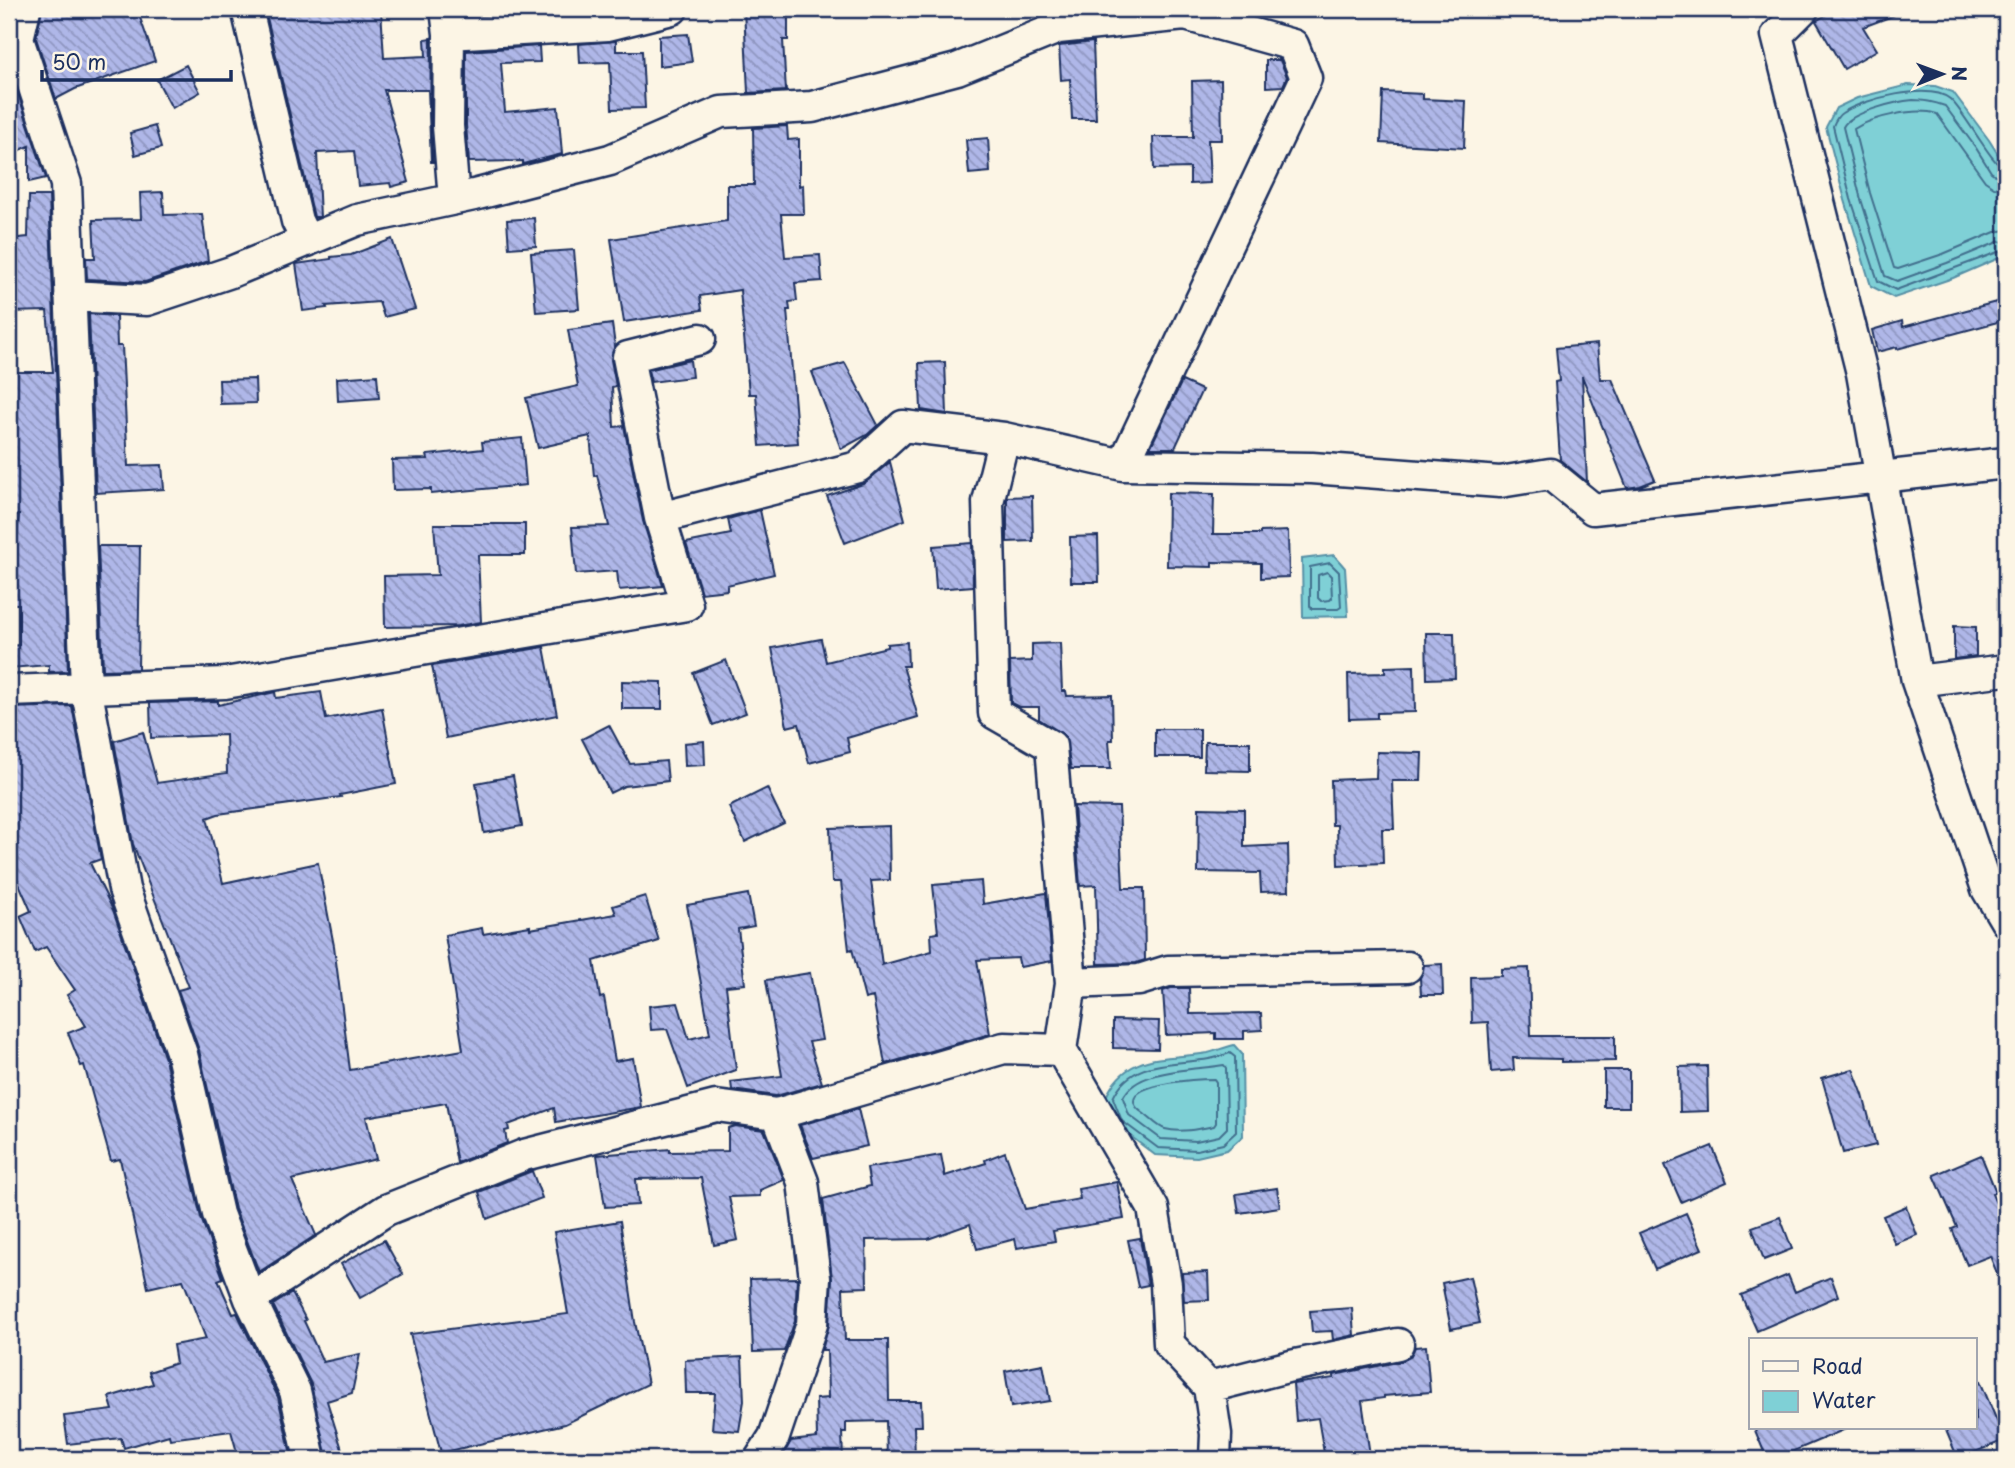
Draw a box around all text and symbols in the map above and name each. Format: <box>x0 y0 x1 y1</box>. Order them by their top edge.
scale bar <box>42 38 231 82</box>
north arrow <box>1906 38 1976 108</box>
text: 50 m <box>52 45 106 77</box>
text: N <box>1946 66 1974 81</box>
legend <box>1749 1338 1976 1430</box>
text: Road <box>1812 1349 1863 1381</box>
text: Water <box>1812 1383 1876 1415</box>

